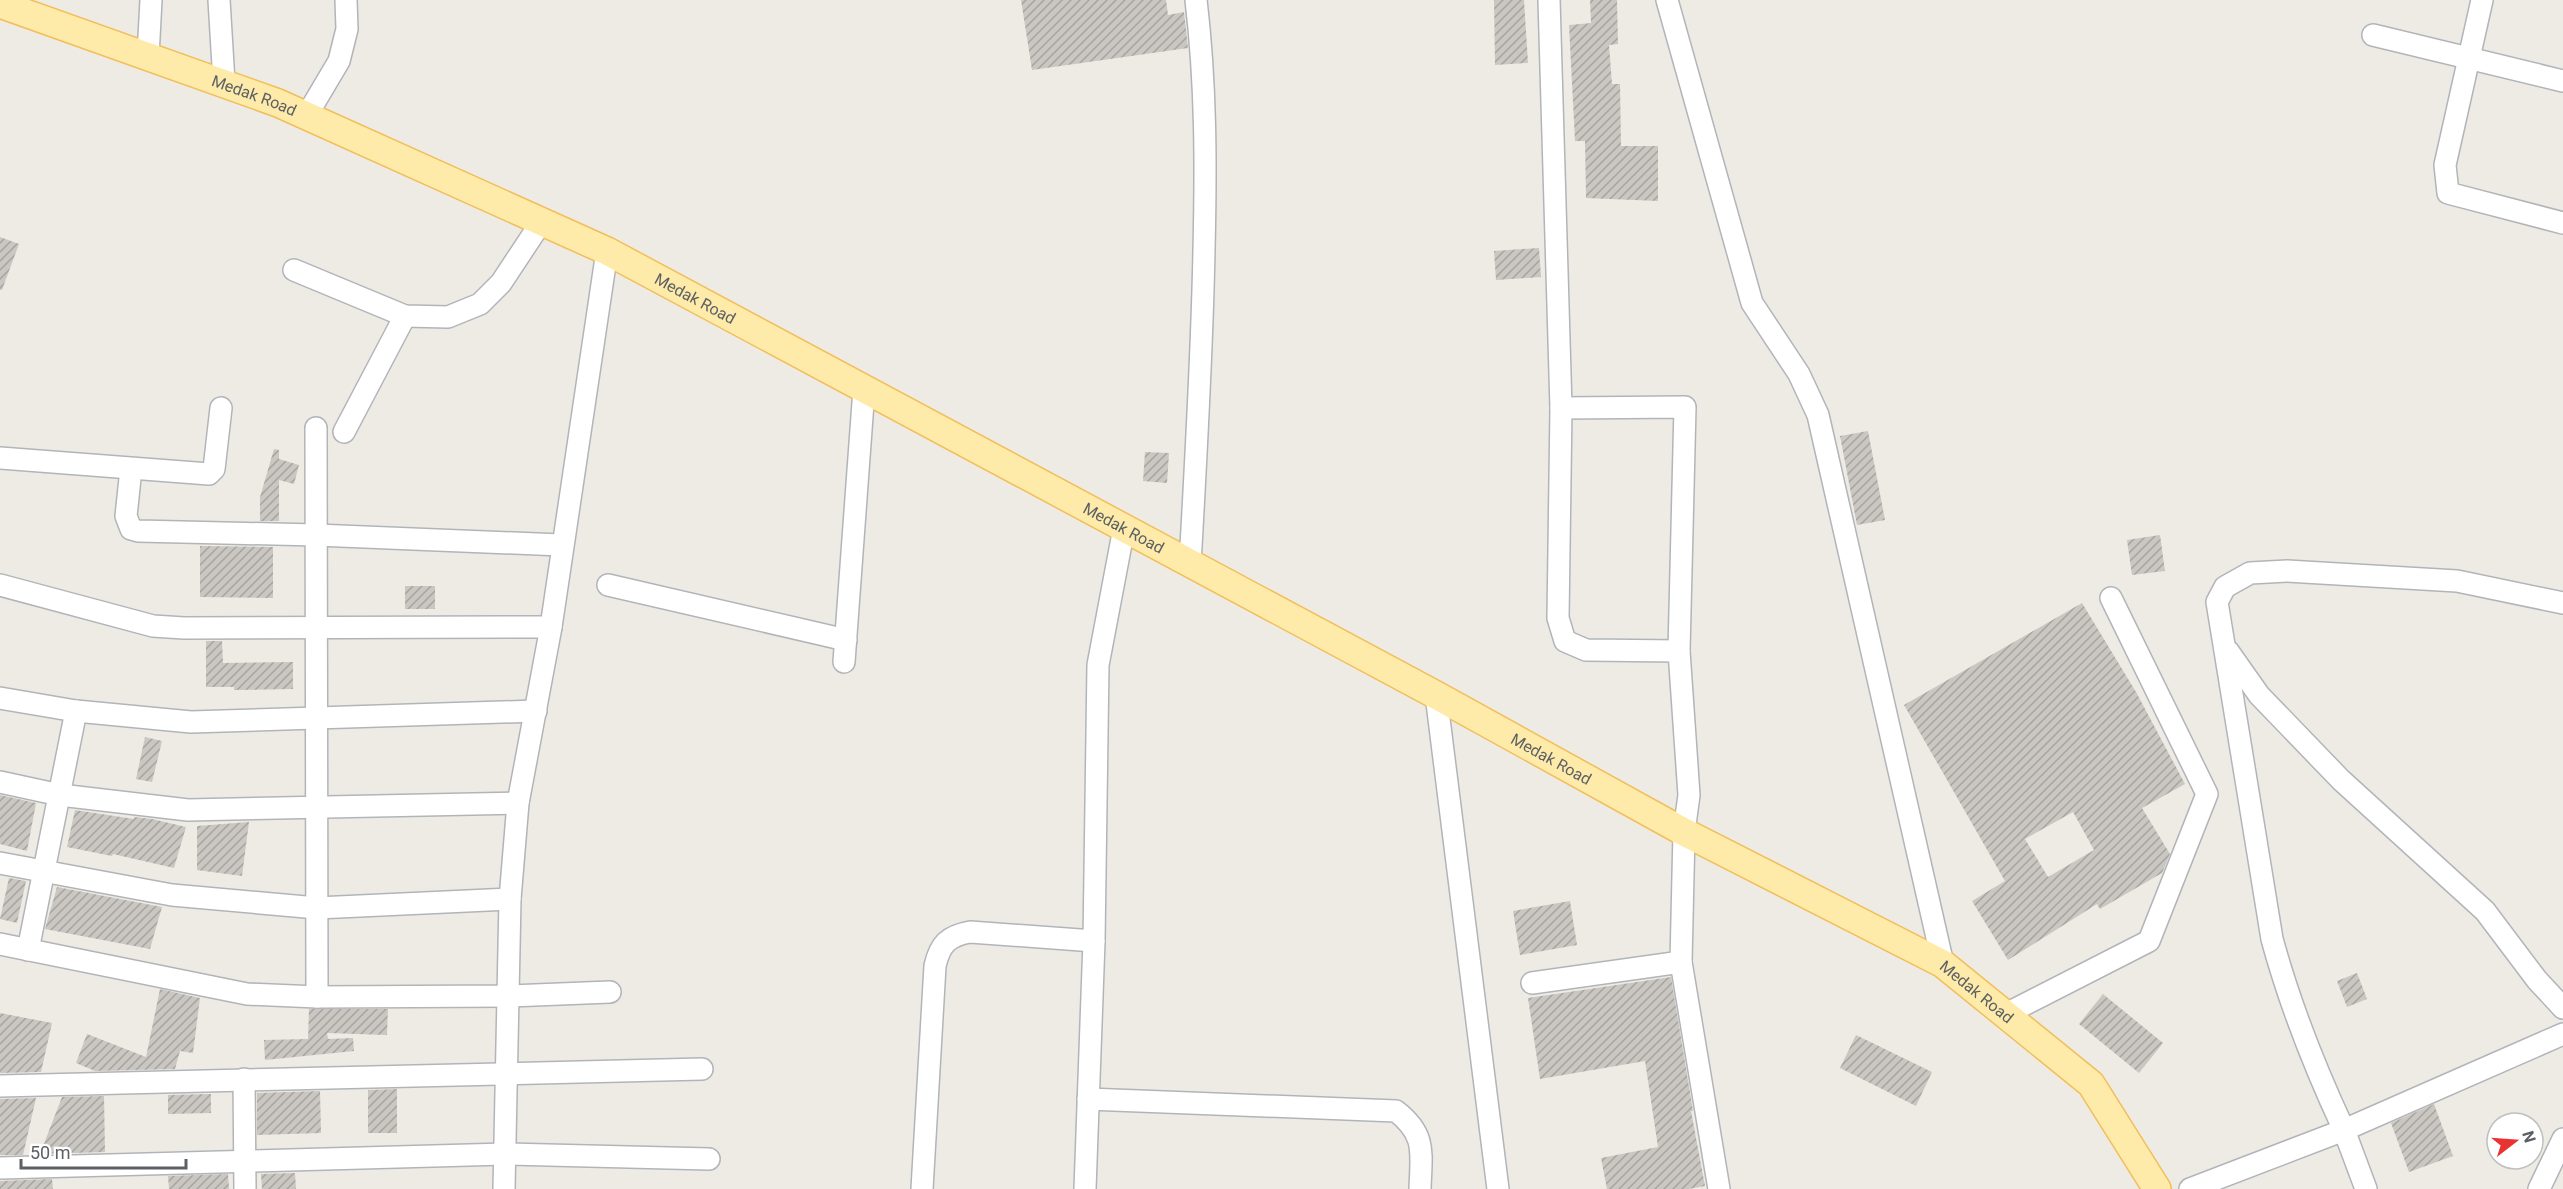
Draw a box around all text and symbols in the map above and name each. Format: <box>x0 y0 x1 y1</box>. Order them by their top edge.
street label: Medak Road <box>209 71 299 120</box>
street label: Medak Road <box>651 269 739 328</box>
street label: Medak Road <box>1080 499 1167 558</box>
street label: Medak Road <box>1508 729 1595 789</box>
street label: Medak Road <box>1936 957 2017 1027</box>
north arrow <box>2485 1111 2545 1171</box>
text: N <box>2518 1129 2540 1145</box>
scale bar <box>21 1132 186 1170</box>
text: 50 m <box>30 1142 70 1163</box>

